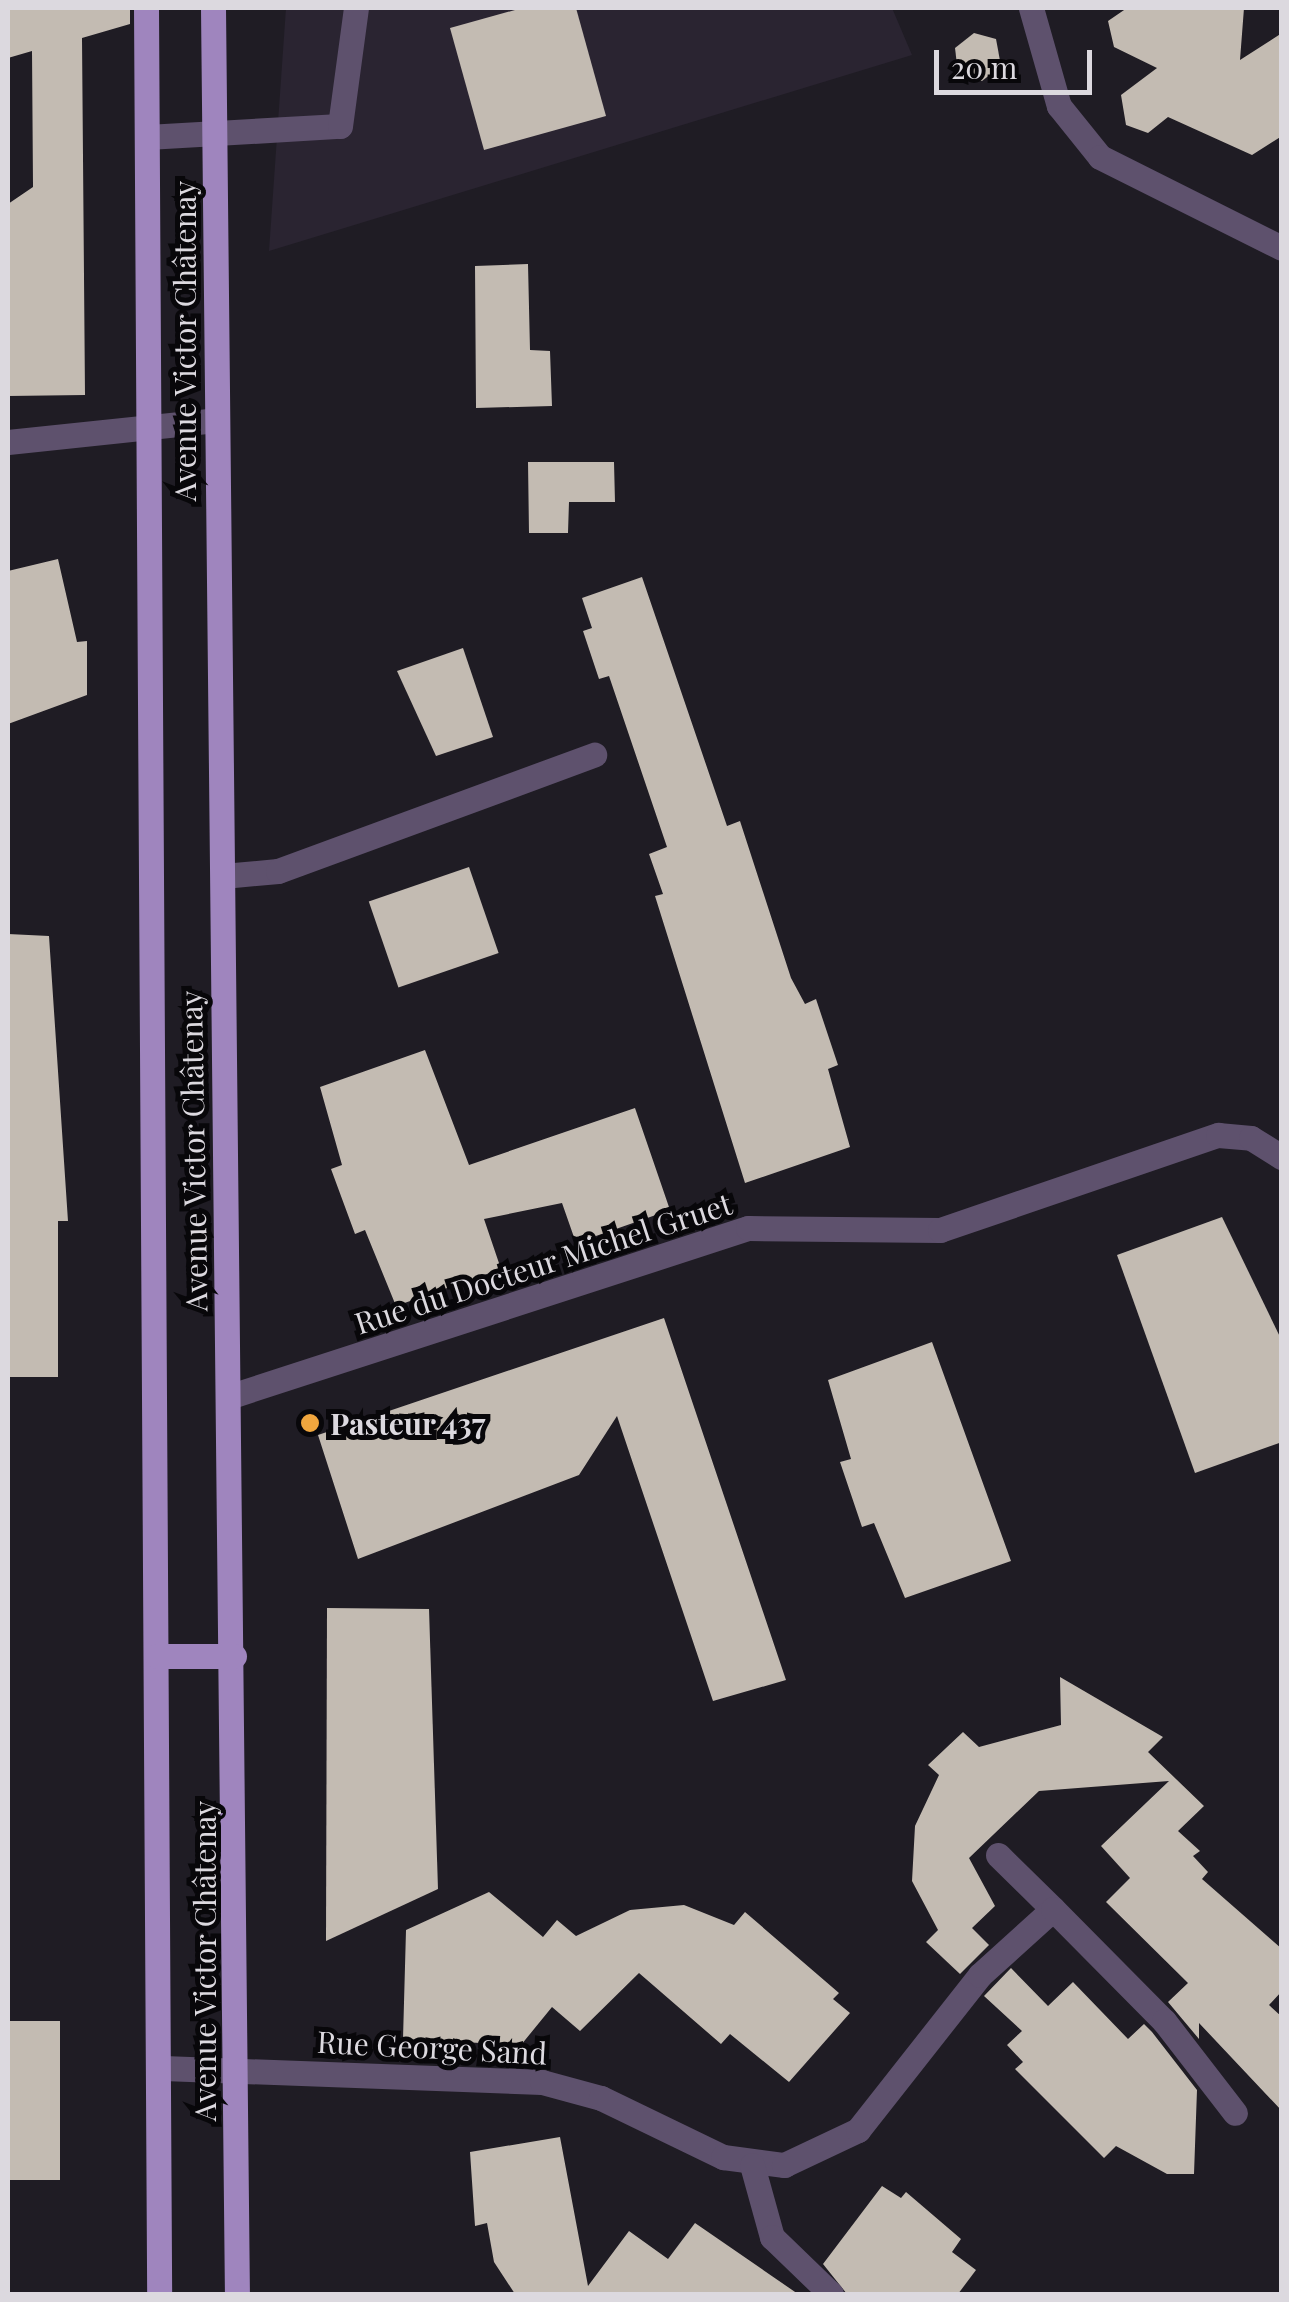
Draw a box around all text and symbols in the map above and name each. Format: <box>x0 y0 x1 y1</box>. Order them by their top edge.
scale bar <box>939 30 1096 92</box>
text: 20 m <box>951 47 1017 87</box>
street label: Avenue Victor Châtenay <box>166 180 202 502</box>
street label: Avenue Victor Châtenay <box>172 989 214 1313</box>
street label: Rue du Docteur Michel Gruet <box>350 1185 736 1341</box>
place label: Pasteur 437 <box>330 1405 487 1441</box>
marker: Pasteur 437 <box>299 1412 321 1434</box>
street label: Avenue Victor Châtenay <box>186 1800 222 2122</box>
street label: Rue George Sand <box>316 2023 548 2071</box>

